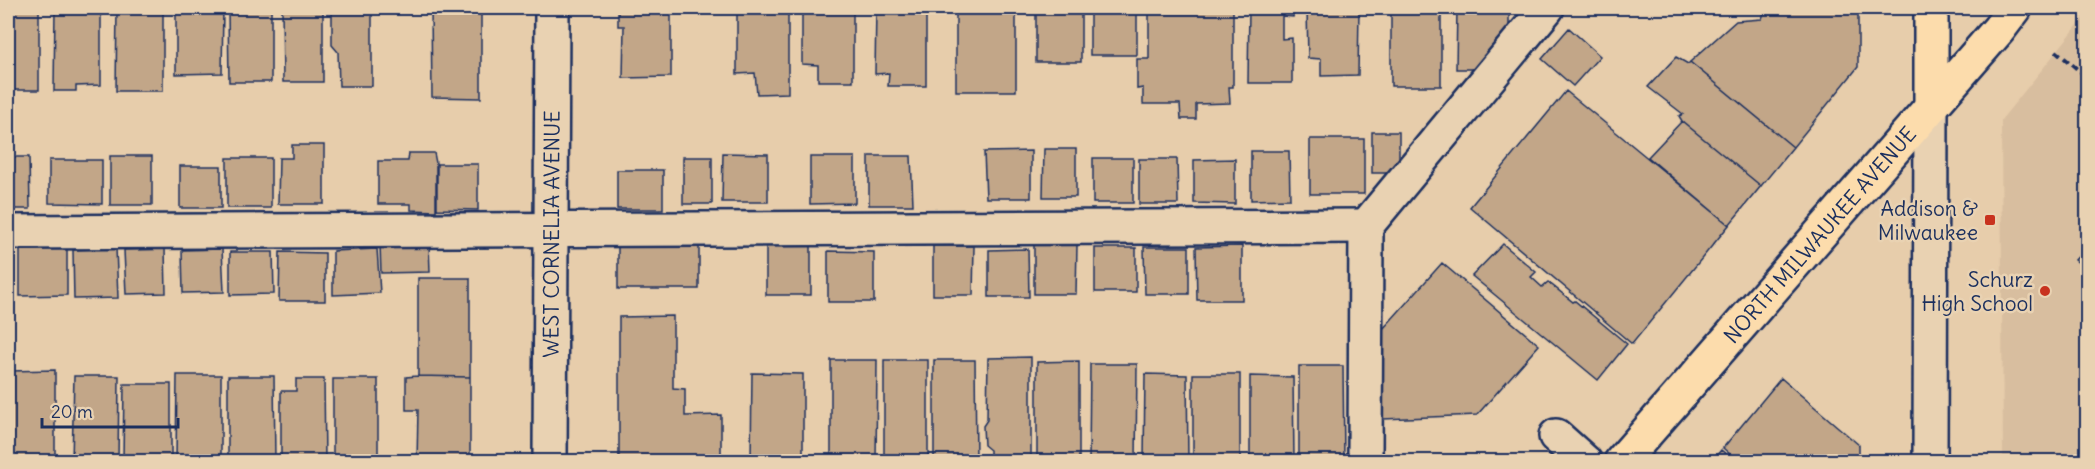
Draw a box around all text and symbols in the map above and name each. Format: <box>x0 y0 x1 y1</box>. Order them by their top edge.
street label: WEST CORNELIA AVENUE <box>537 110 565 358</box>
street label: NORTH MILWAUKEE AVENUE <box>1718 120 1922 349</box>
place label: Addison & Milwaukee <box>1878 195 1978 246</box>
marker: Addison & Milwaukee <box>1983 213 1997 227</box>
place label: Schurz High School <box>1922 266 2033 317</box>
marker: Schurz High School <box>2038 284 2052 298</box>
scale bar <box>42 391 178 429</box>
text: 20 m <box>51 400 93 423</box>

